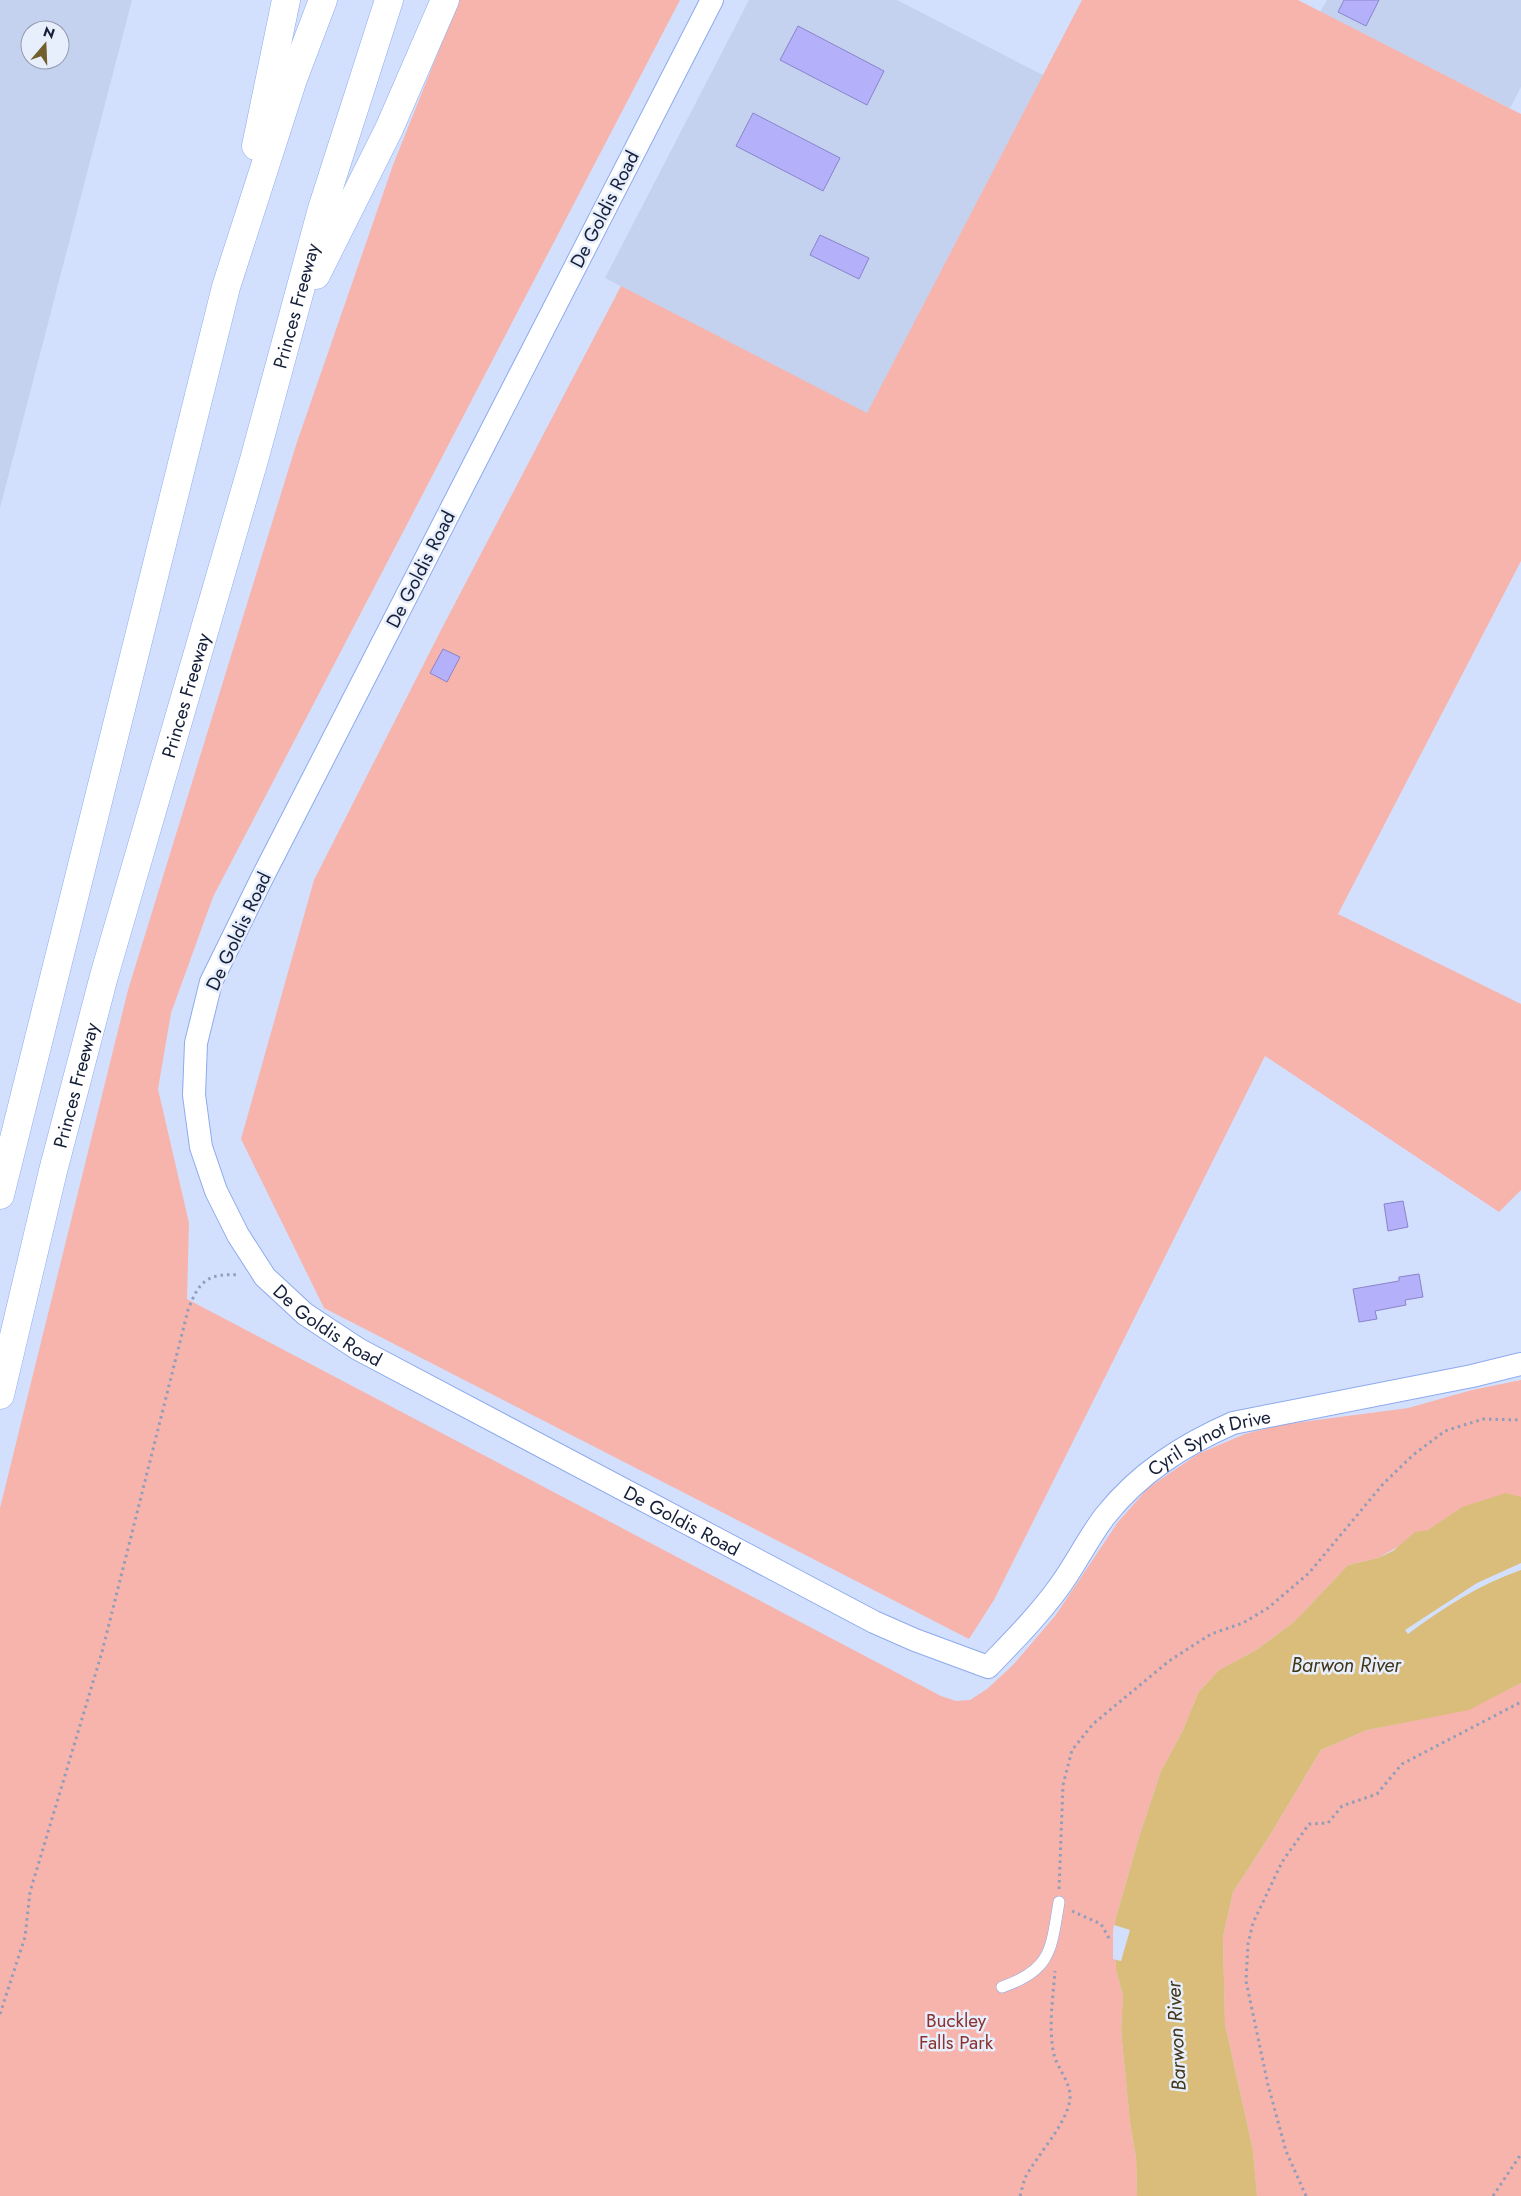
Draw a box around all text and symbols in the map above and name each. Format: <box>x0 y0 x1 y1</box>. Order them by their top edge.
north arrow <box>20 20 70 70</box>
text: N <box>41 21 58 44</box>
street label: De Goldis Road <box>563 146 646 272</box>
street label: Princes Freeway <box>266 240 326 371</box>
street label: De Goldis Road <box>379 506 462 632</box>
street label: Princes Freeway <box>155 629 217 761</box>
street label: De Goldis Road <box>199 868 278 995</box>
street label: Princes Freeway <box>47 1019 105 1151</box>
street label: De Goldis Road <box>267 1278 387 1373</box>
street label: Cyril Synot Drive <box>1142 1403 1273 1483</box>
street label: De Goldis Road <box>619 1479 745 1563</box>
water label: Barwon River <box>1291 1651 1402 1680</box>
water label: Barwon River <box>1159 1979 1194 2091</box>
park label: Buckley Falls Park <box>919 2007 994 2056</box>

